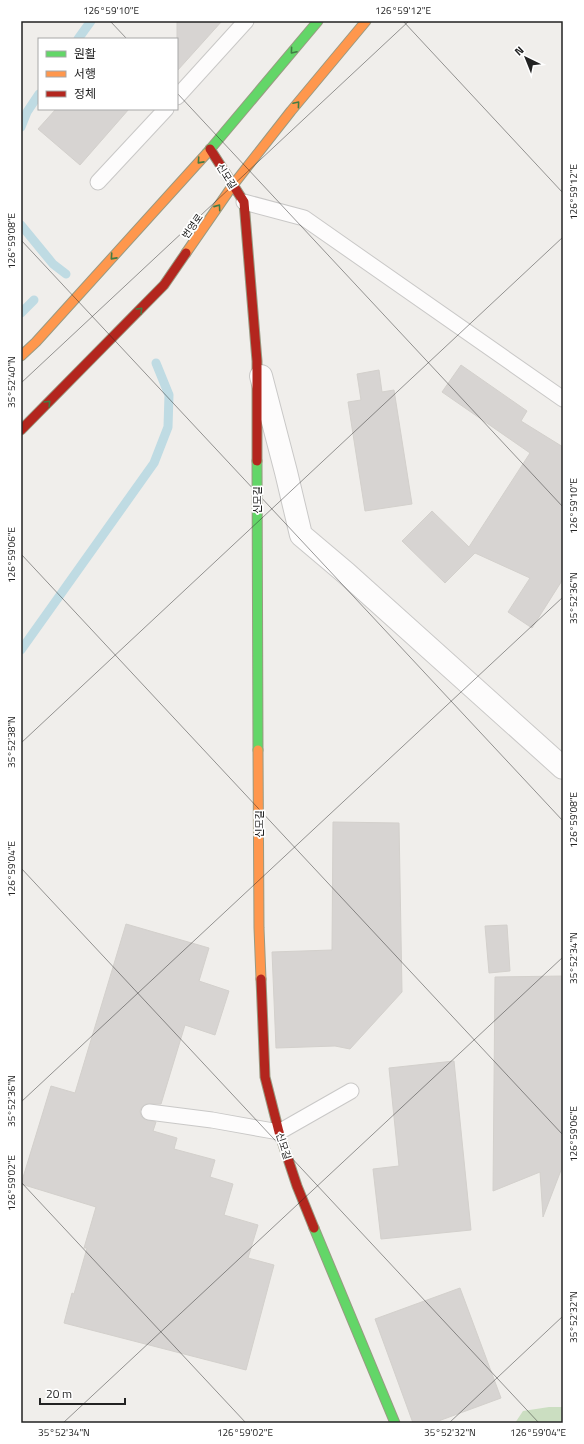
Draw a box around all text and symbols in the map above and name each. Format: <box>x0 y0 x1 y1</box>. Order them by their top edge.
text: 126°59'10"E <box>83 3 140 18</box>
text: 126°59'12"E <box>375 3 432 18</box>
legend <box>38 38 178 110</box>
north arrow <box>506 38 546 78</box>
text: N <box>511 42 527 59</box>
text: 원활 <box>74 44 96 63</box>
one-way arrow <box>291 46 298 53</box>
text: 서행 <box>74 64 96 83</box>
text: 정체 <box>74 84 96 103</box>
one-way arrow <box>293 101 300 108</box>
one-way arrow <box>197 156 205 164</box>
street label: 신모길 <box>213 161 240 192</box>
text: 126°59'12"E <box>566 163 581 220</box>
one-way arrow <box>213 204 221 211</box>
street label: 번영로 <box>178 211 206 242</box>
text: 126°59'08"E <box>4 212 19 269</box>
one-way arrow <box>110 252 117 260</box>
one-way arrow <box>135 307 142 315</box>
text: 35°52'40"N <box>4 356 19 408</box>
one-way arrow <box>43 400 51 408</box>
text: 126°59'10"E <box>566 477 581 534</box>
street label: 신모길 <box>250 486 265 514</box>
text: 126°59'06"E <box>4 526 19 583</box>
text: 35°52'36"N <box>566 572 581 624</box>
text: 35°52'38"N <box>4 716 19 768</box>
text: 126°59'08"E <box>566 791 581 848</box>
street label: 신모길 <box>252 810 267 838</box>
text: 126°59'04"E <box>4 840 19 897</box>
text: 35°52'34"N <box>566 932 581 984</box>
text: 35°52'36"N <box>4 1075 19 1127</box>
text: 126°59'06"E <box>566 1105 581 1162</box>
street label: 신모길 <box>272 1131 295 1162</box>
text: 126°59'02"E <box>4 1154 19 1211</box>
text: 35°52'32"N <box>566 1291 581 1343</box>
scale bar <box>40 1380 125 1406</box>
text: 20 m <box>46 1384 72 1403</box>
text: 35°52'34"N <box>38 1425 90 1440</box>
text: 126°59'02"E <box>217 1425 274 1440</box>
text: 35°52'32"N <box>424 1425 476 1440</box>
text: 126°59'04"E <box>510 1425 567 1440</box>

